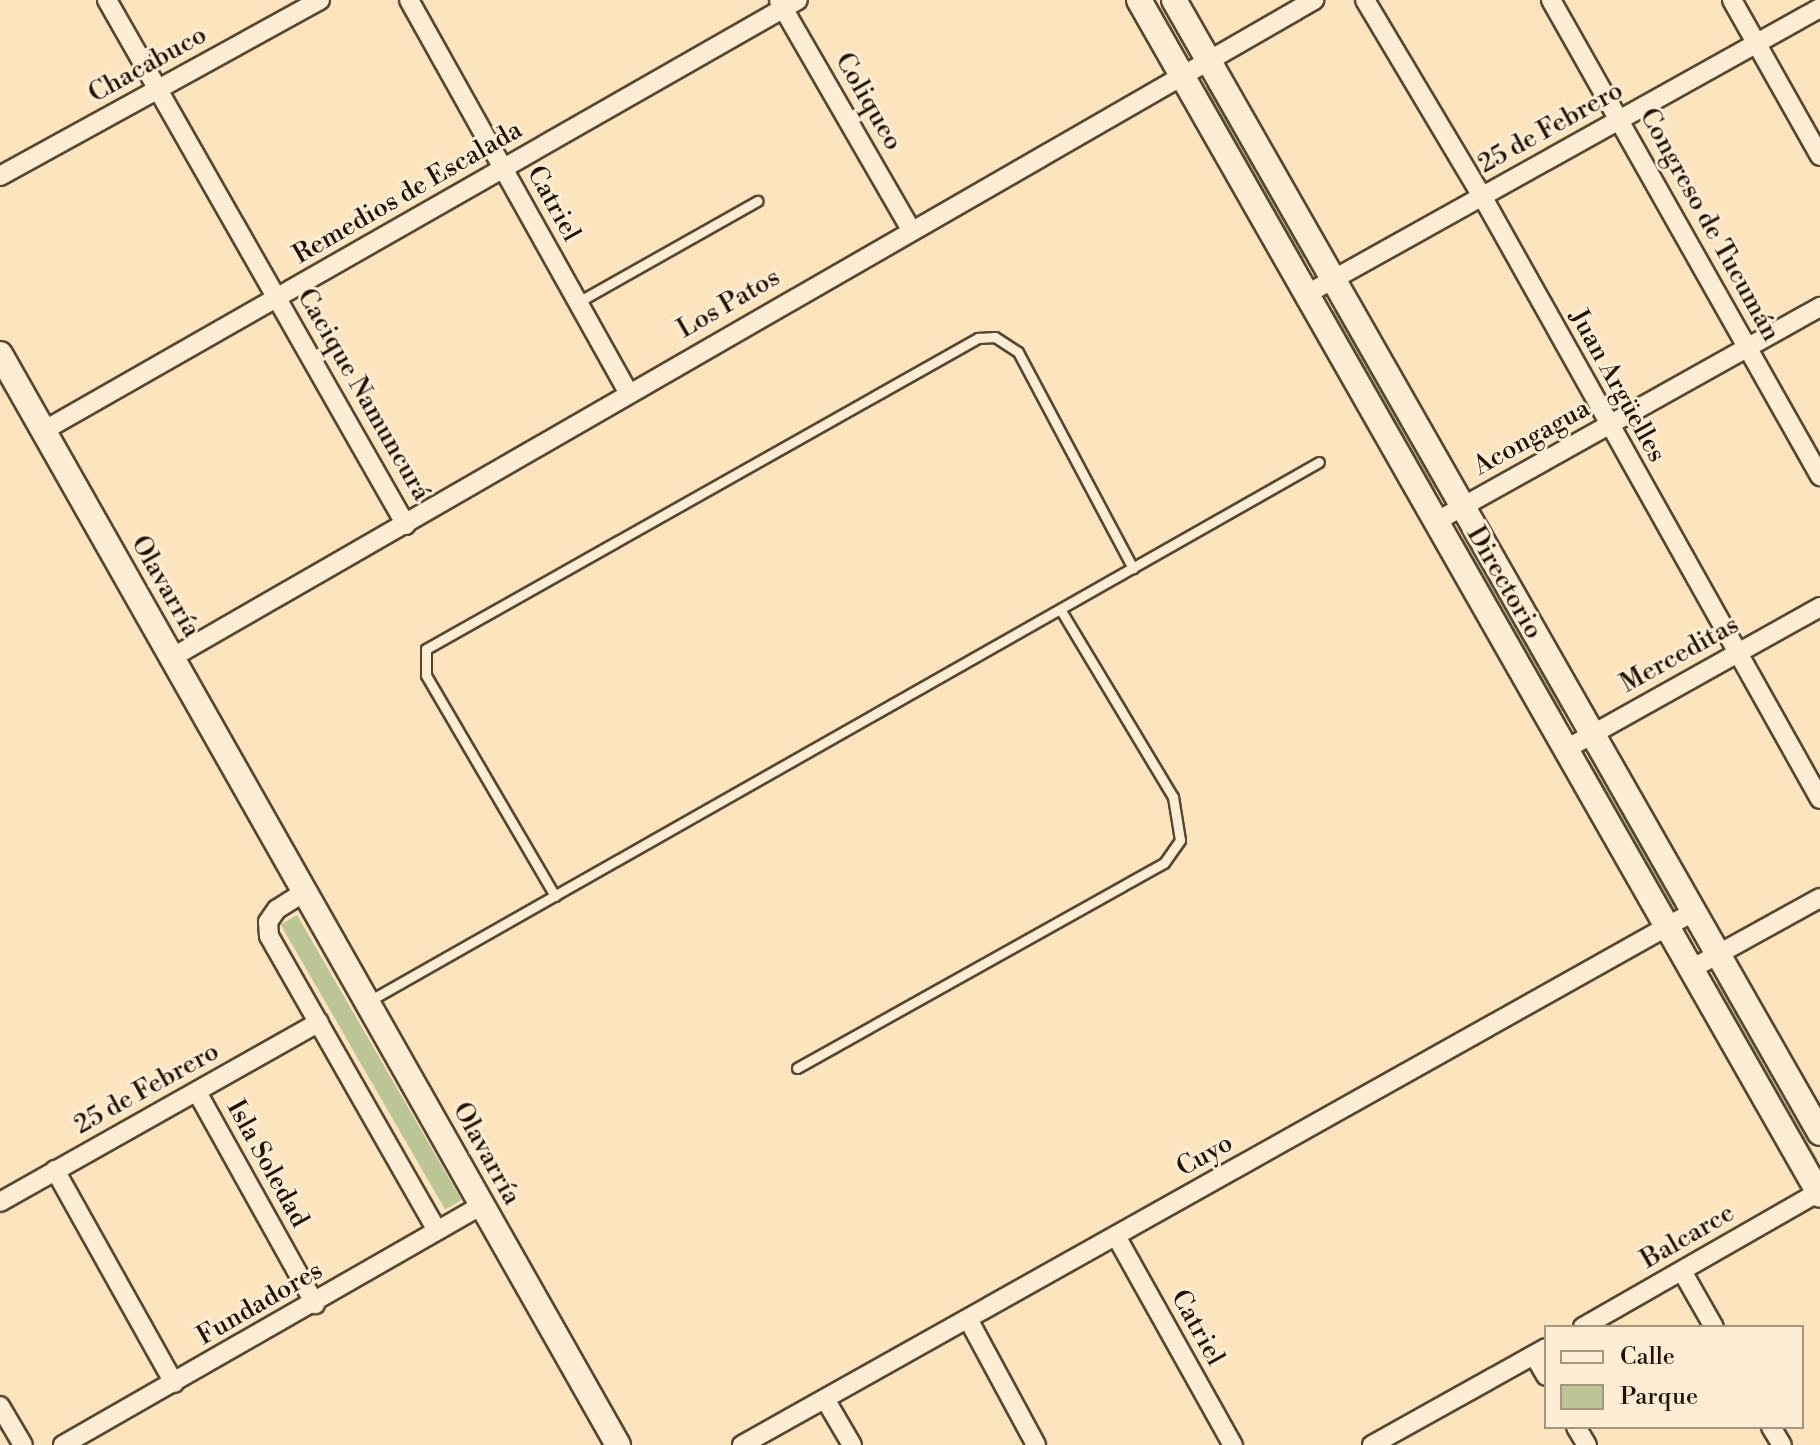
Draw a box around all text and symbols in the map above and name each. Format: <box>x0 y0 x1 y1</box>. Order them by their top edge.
street label: Chacabuco <box>84 20 212 110</box>
street label: Coliqueo <box>828 48 908 156</box>
street label: 25 de Febrero <box>1473 75 1629 181</box>
street label: Congreso de Tucumán <box>1632 103 1786 347</box>
street label: Remedios de Escalada <box>288 115 528 271</box>
street label: Catriel <box>520 161 586 247</box>
street label: Los Patos <box>672 262 786 346</box>
street label: Cacique Namuncurá <box>290 283 436 507</box>
street label: Juan Argüelles <box>1562 304 1672 468</box>
street label: Acongagua <box>1468 393 1596 483</box>
street label: Directorio <box>1459 521 1549 645</box>
street label: Olavarría <box>123 531 207 643</box>
street label: Merceditas <box>1615 610 1745 700</box>
street label: 25 de Febrero <box>69 1036 225 1142</box>
street label: Isla Soledad <box>219 1095 315 1233</box>
street label: Olavarría <box>445 1097 527 1211</box>
street label: Cuyo <box>1171 1128 1239 1184</box>
street label: Balcarce <box>1636 1198 1740 1276</box>
street label: Fundadores <box>192 1255 328 1353</box>
street label: Catriel <box>1164 1285 1230 1371</box>
legend <box>1544 1325 1804 1429</box>
text: Calle <box>1620 1342 1675 1372</box>
text: Parque <box>1620 1382 1698 1412</box>

